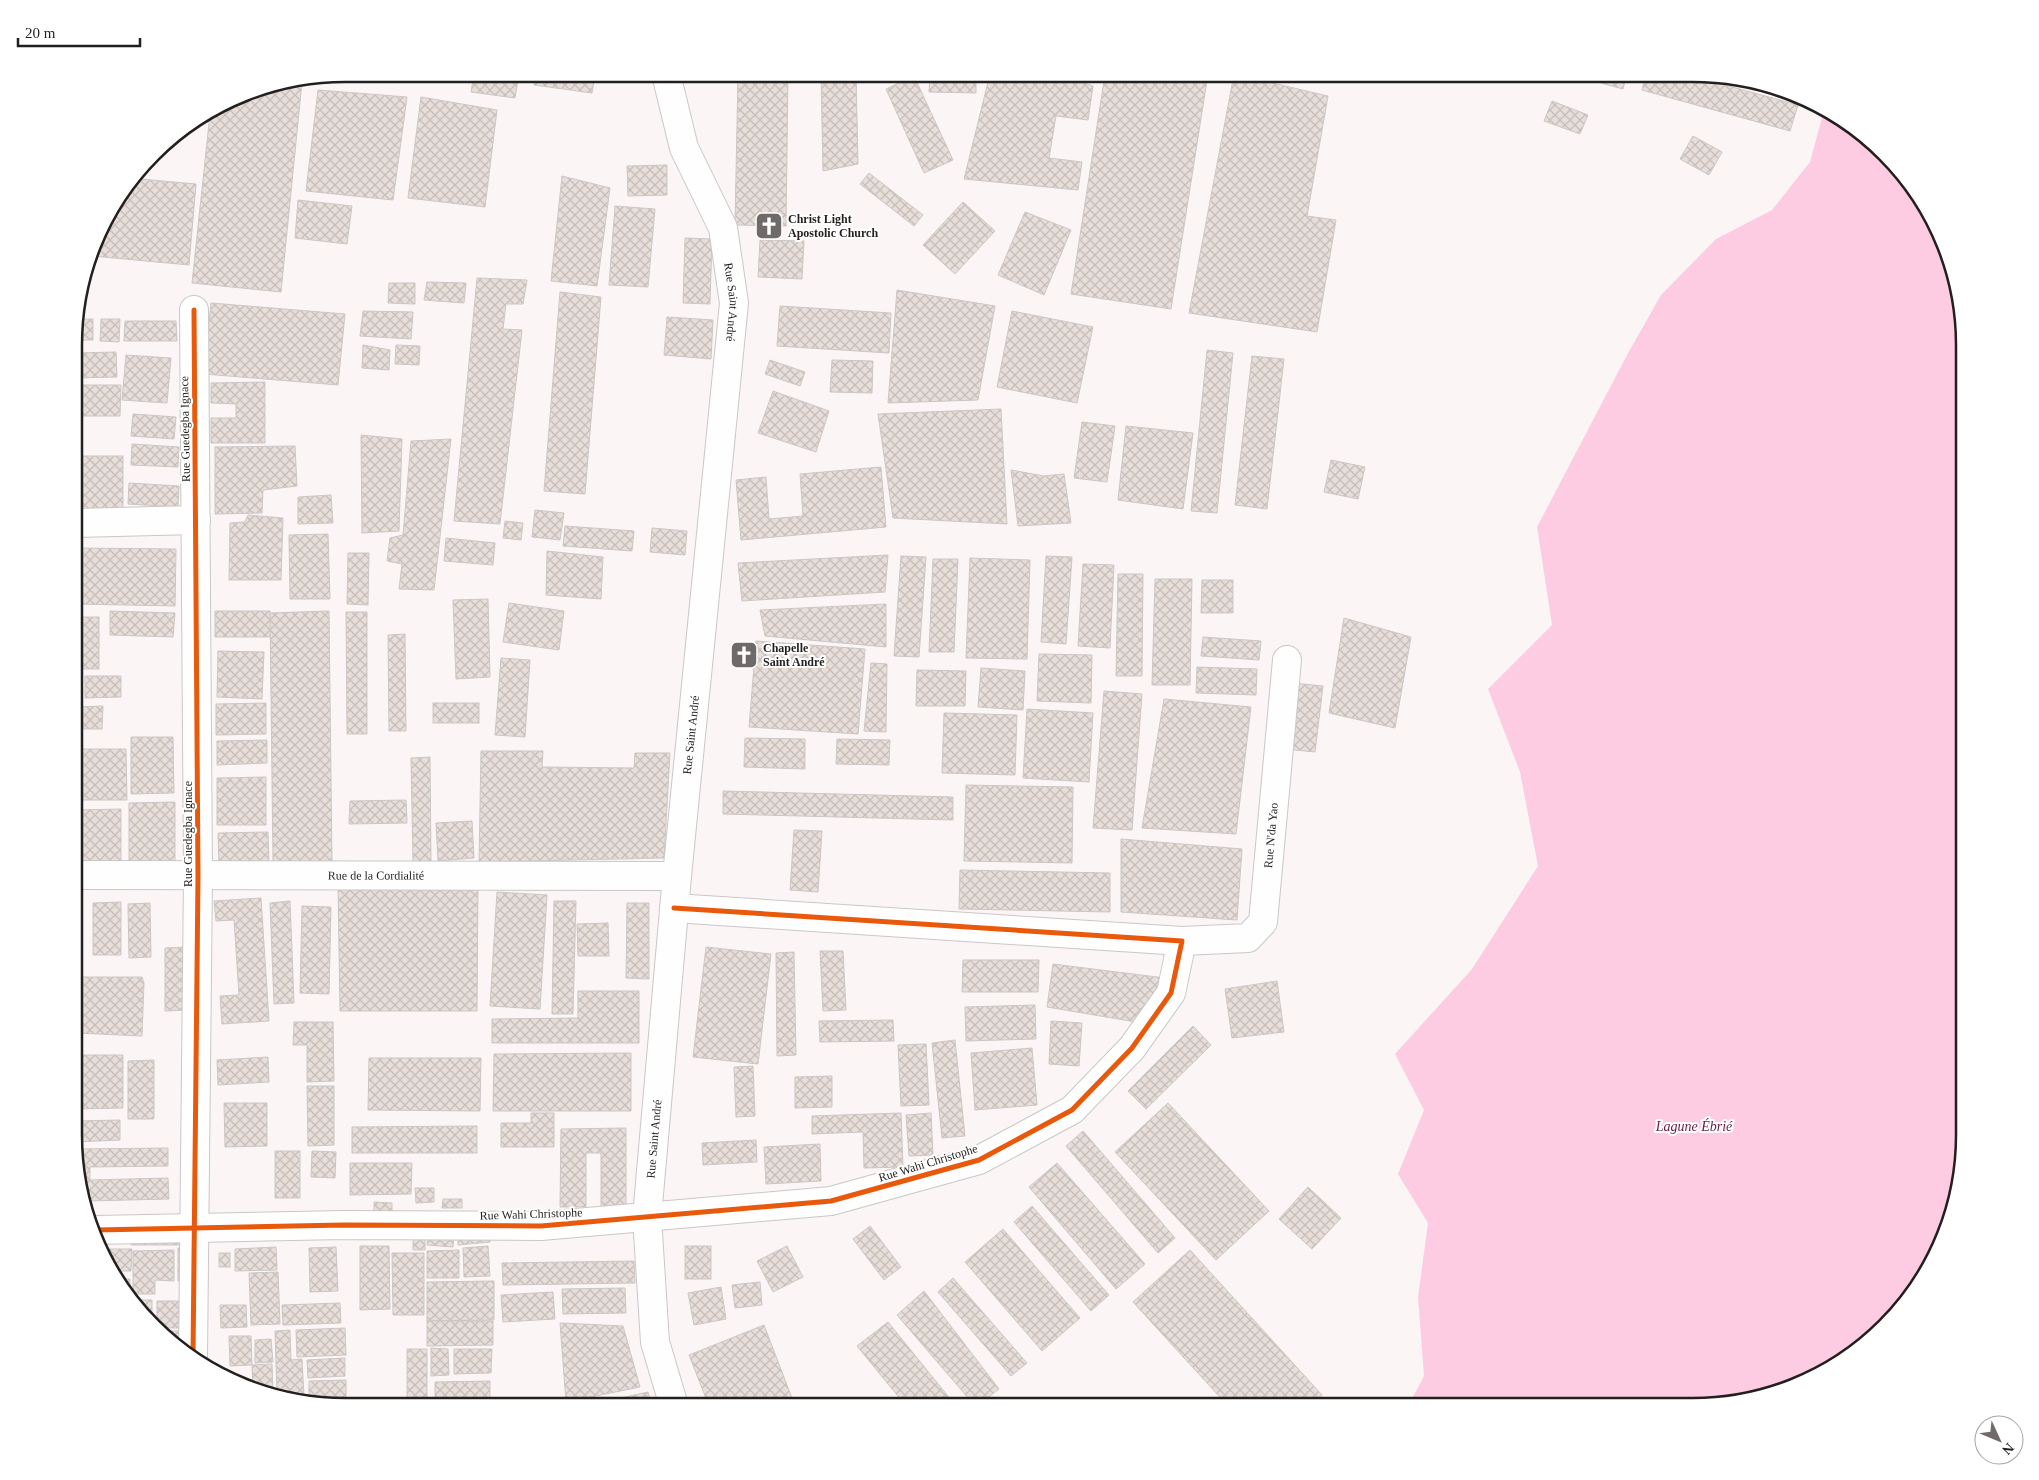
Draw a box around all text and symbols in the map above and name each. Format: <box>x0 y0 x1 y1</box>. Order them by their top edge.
scale bar <box>18 15 140 47</box>
text: 20 m <box>25 25 56 41</box>
church icon: Christ Light Apostolic Church <box>754 211 784 241</box>
place label: Christ Light Apostolic Church <box>788 212 878 240</box>
street label: Rue Saint André <box>721 262 741 342</box>
street label: Rue Guedegba Ignace <box>177 376 193 482</box>
church icon: Chapelle Saint André <box>729 640 759 670</box>
place label: Chapelle Saint André <box>763 641 825 669</box>
street label: Rue Saint André <box>680 695 702 775</box>
street label: Rue Guedegba Ignace <box>181 781 195 887</box>
street label: Rue N'da Yao <box>1261 802 1281 869</box>
street label: Rue de la Cordialité <box>328 868 424 883</box>
street label: Rue Saint André <box>644 1099 664 1179</box>
water label: Lagune Ébrié <box>1655 1118 1733 1134</box>
street label: Rue Wahi Christophe <box>877 1141 979 1185</box>
street label: Rue Wahi Christophe <box>479 1205 583 1223</box>
north arrow <box>1974 1415 2024 1465</box>
text: N <box>1999 1440 2017 1458</box>

